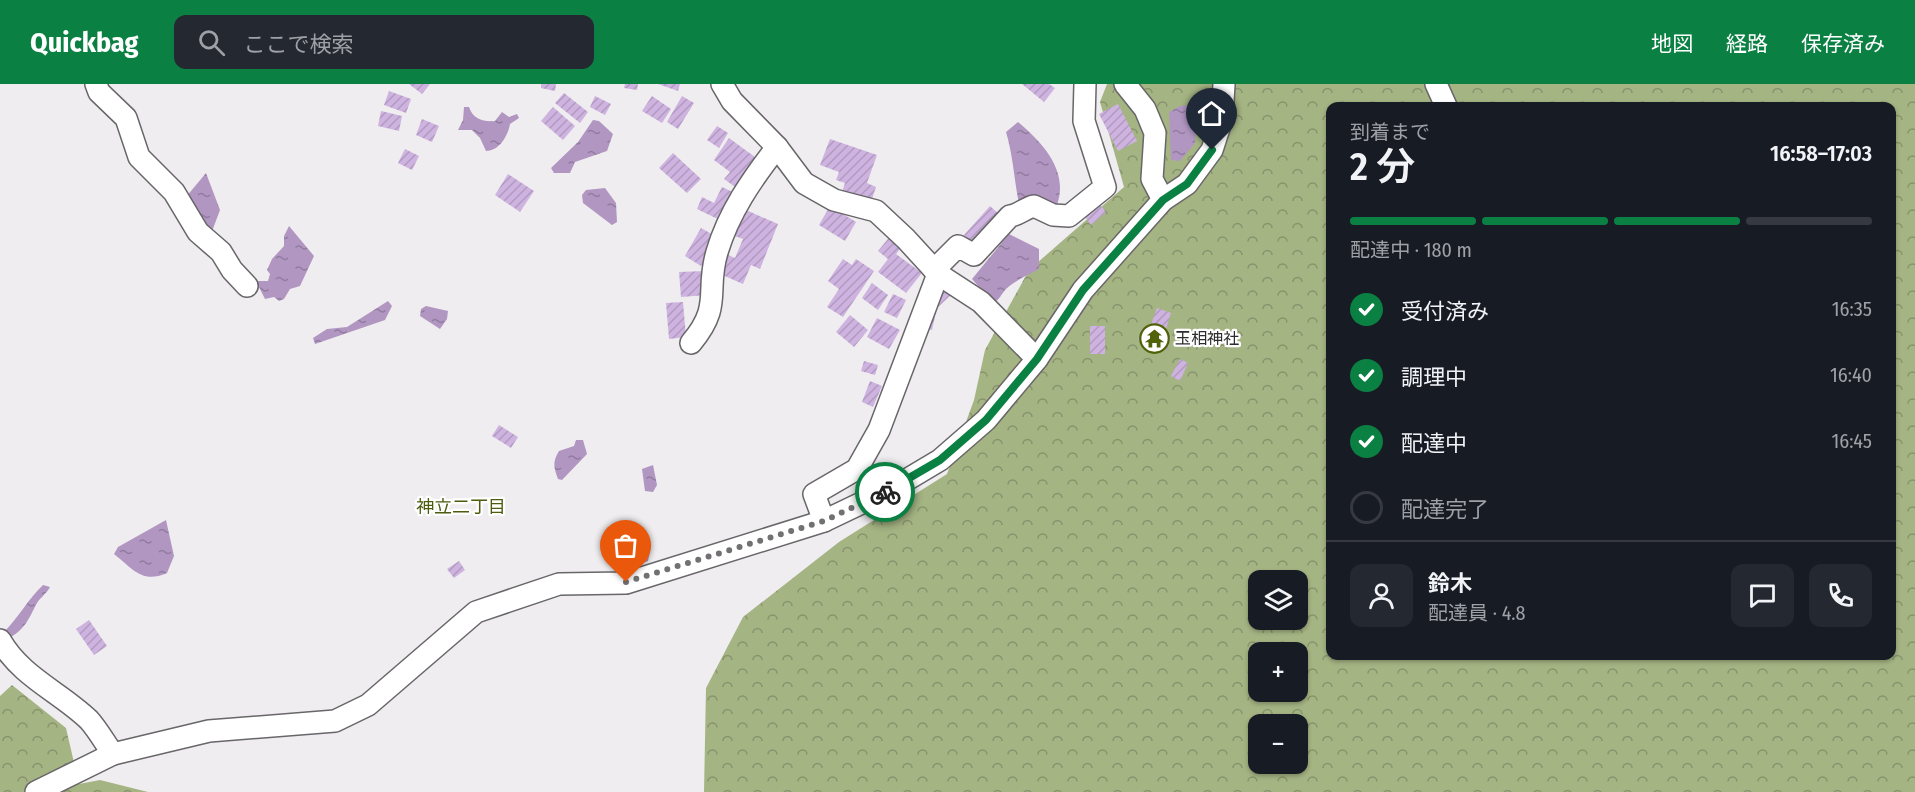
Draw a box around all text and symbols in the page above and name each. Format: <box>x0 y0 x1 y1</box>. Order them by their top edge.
search box <box>174 15 594 69</box>
text: Quickbag <box>30 26 138 59</box>
icon: search <box>195 26 228 59</box>
text: ここで検索 <box>243 31 353 58</box>
text: 地図 <box>1651 31 1693 57</box>
text: 経路 <box>1726 31 1768 57</box>
text: 保存済み <box>1801 31 1885 57</box>
pin <box>1186 88 1237 150</box>
icon: home <box>1195 97 1228 130</box>
text: 到着まで <box>1350 120 1430 144</box>
text: 16:58–17:03 <box>1770 140 1872 167</box>
text: 2 分 <box>1350 144 1415 190</box>
text: 配達中 · 180 m <box>1350 238 1472 262</box>
icon: check <box>1350 293 1383 326</box>
text: 16:35 <box>1832 297 1872 321</box>
text: 受付済み <box>1401 298 1489 325</box>
temple icon: 玉相神社 <box>1138 322 1170 354</box>
place label: 玉相神社 <box>1175 329 1239 348</box>
icon: check <box>1350 359 1383 392</box>
text: 16:40 <box>1830 363 1872 387</box>
text: 調理中 <box>1401 364 1467 391</box>
icon: check <box>1350 425 1383 458</box>
text: 16:45 <box>1831 429 1872 453</box>
text: 配達中 <box>1401 430 1467 457</box>
courier <box>855 462 915 522</box>
icon: bike <box>869 476 902 509</box>
district label: 神立二丁目 <box>416 496 506 518</box>
text: 配達完了 <box>1401 496 1489 523</box>
pin <box>600 520 651 582</box>
icon: bag <box>609 529 642 562</box>
button: person <box>1350 564 1413 627</box>
button: chat <box>1731 564 1794 627</box>
button: phone <box>1809 564 1872 627</box>
map controls <box>1248 570 1308 774</box>
button: layers <box>1248 570 1308 630</box>
text: 鈴木 <box>1428 570 1472 597</box>
text: 配達員 · 4.8 <box>1428 601 1526 625</box>
button: + <box>1248 642 1308 702</box>
button: − <box>1248 714 1308 774</box>

